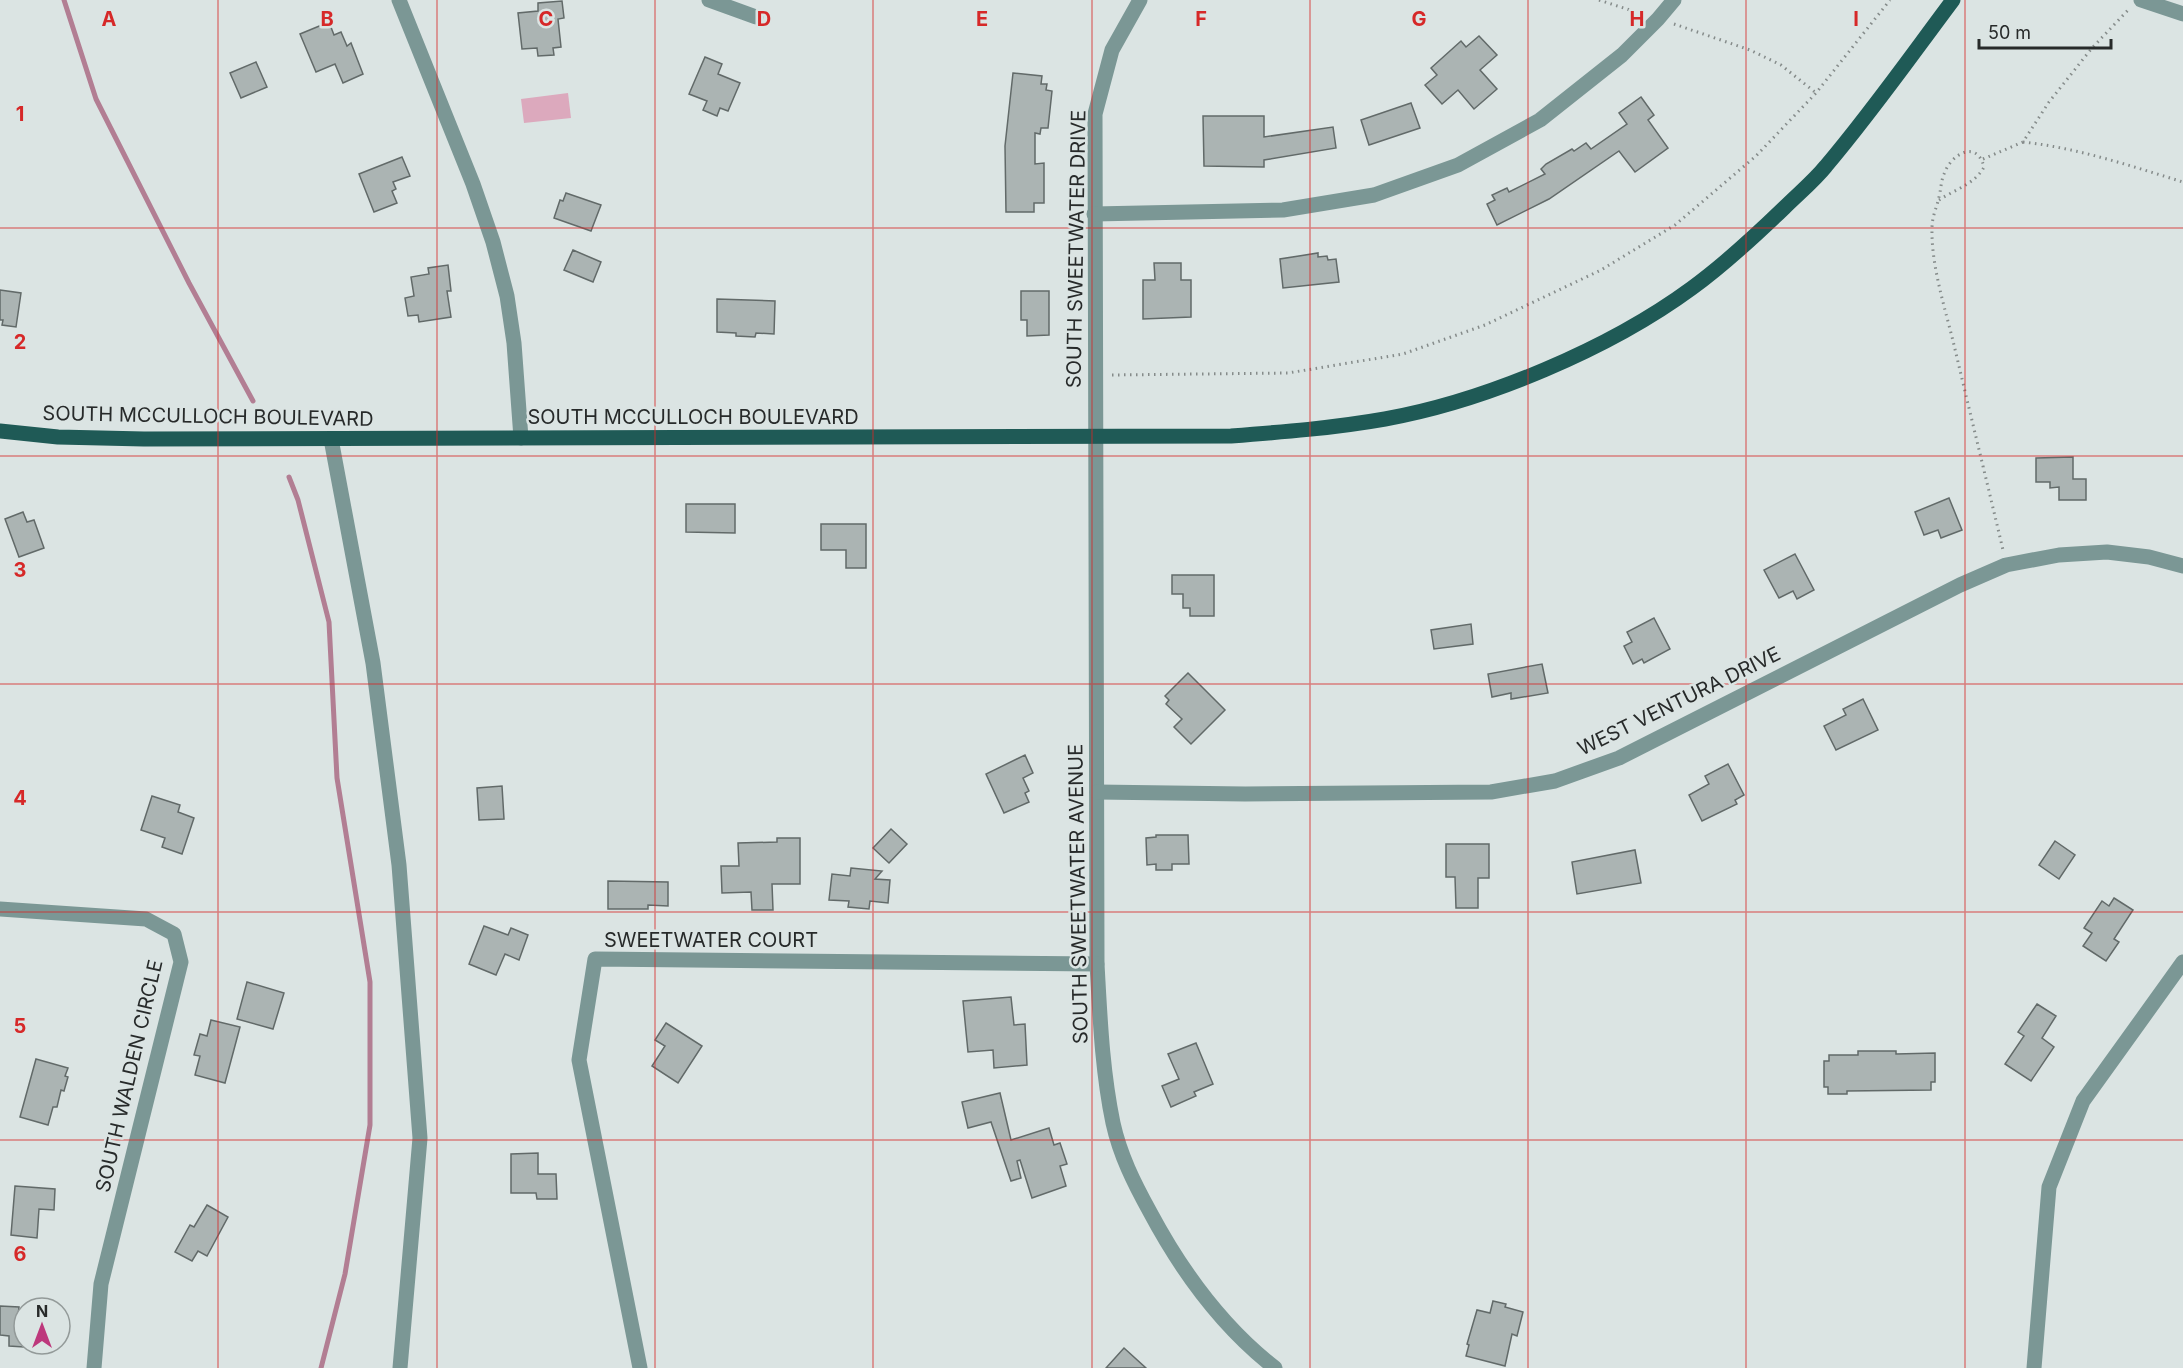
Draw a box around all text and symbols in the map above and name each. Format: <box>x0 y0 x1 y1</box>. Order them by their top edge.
text: A <box>102 7 117 31</box>
text: B <box>320 7 334 31</box>
text: C <box>539 7 553 31</box>
text: D <box>757 7 771 31</box>
text: E <box>976 7 988 31</box>
text: F <box>1195 7 1207 31</box>
text: G <box>1411 7 1427 31</box>
text: H <box>1630 7 1644 31</box>
text: I <box>1853 7 1859 31</box>
scale bar <box>1979 12 2111 50</box>
text: 50 m <box>1988 22 2031 43</box>
text: 1 <box>16 102 24 126</box>
street label: SOUTH SWEETWATER DRIVE <box>1062 110 1090 388</box>
text: 2 <box>14 330 26 354</box>
street label: SOUTH MCCULLOCH BOULEVARD <box>42 401 374 431</box>
street label: SOUTH MCCULLOCH BOULEVARD <box>527 405 859 429</box>
text: 3 <box>14 558 26 582</box>
street label: WEST VENTURA DRIVE <box>1574 641 1784 761</box>
street label: SOUTH SWEETWATER AVENUE <box>1063 744 1093 1044</box>
text: 4 <box>13 786 27 810</box>
street label: SWEETWATER COURT <box>604 928 818 952</box>
street label: SOUTH WALDEN CIRCLE <box>91 957 167 1195</box>
text: 5 <box>14 1014 26 1038</box>
text: 6 <box>14 1242 27 1266</box>
north arrow <box>12 1296 72 1356</box>
text: N <box>36 1301 48 1321</box>

